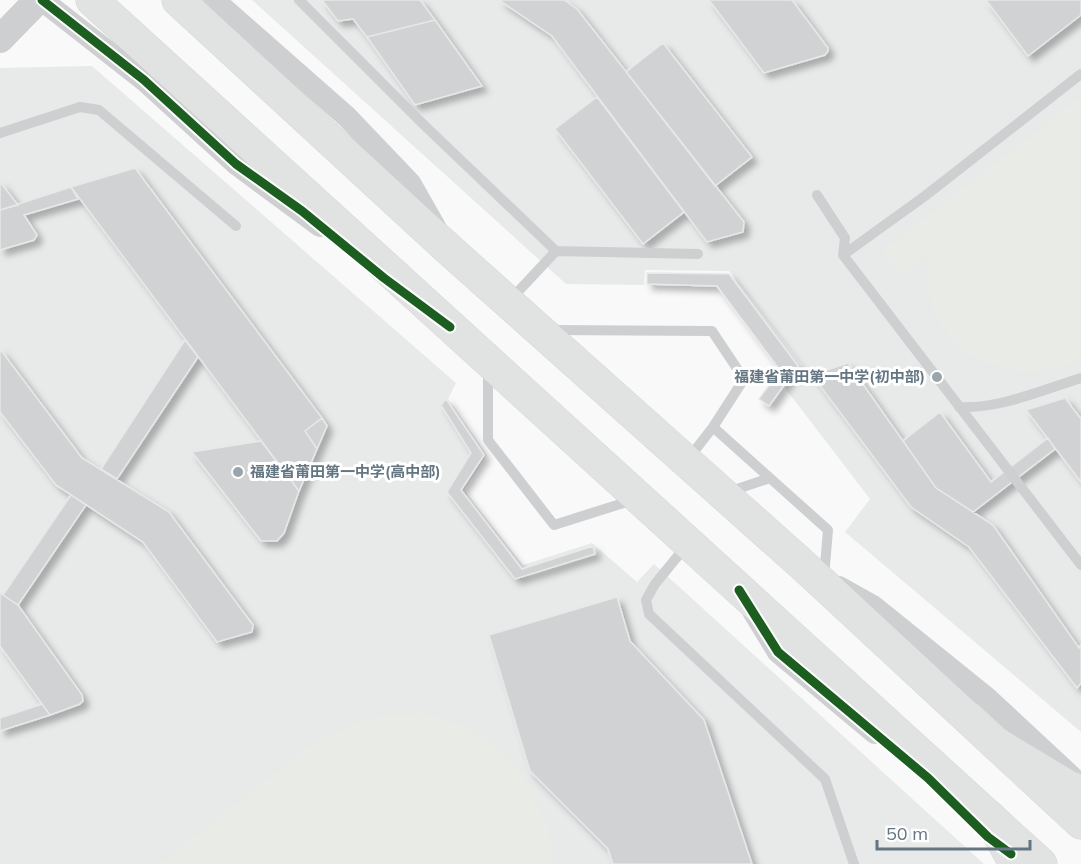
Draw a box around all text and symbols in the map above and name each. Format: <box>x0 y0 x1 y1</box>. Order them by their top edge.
place label: 福建省莆田第一中学(初中部) <box>734 367 925 386</box>
marker: 福建省莆田第一中学(初中部) <box>930 370 944 384</box>
place label: 福建省莆田第一中学(高中部) <box>250 462 441 481</box>
marker: 福建省莆田第一中学(高中部) <box>231 465 245 479</box>
scale bar <box>877 813 1030 851</box>
text: 50 m <box>886 822 928 845</box>

